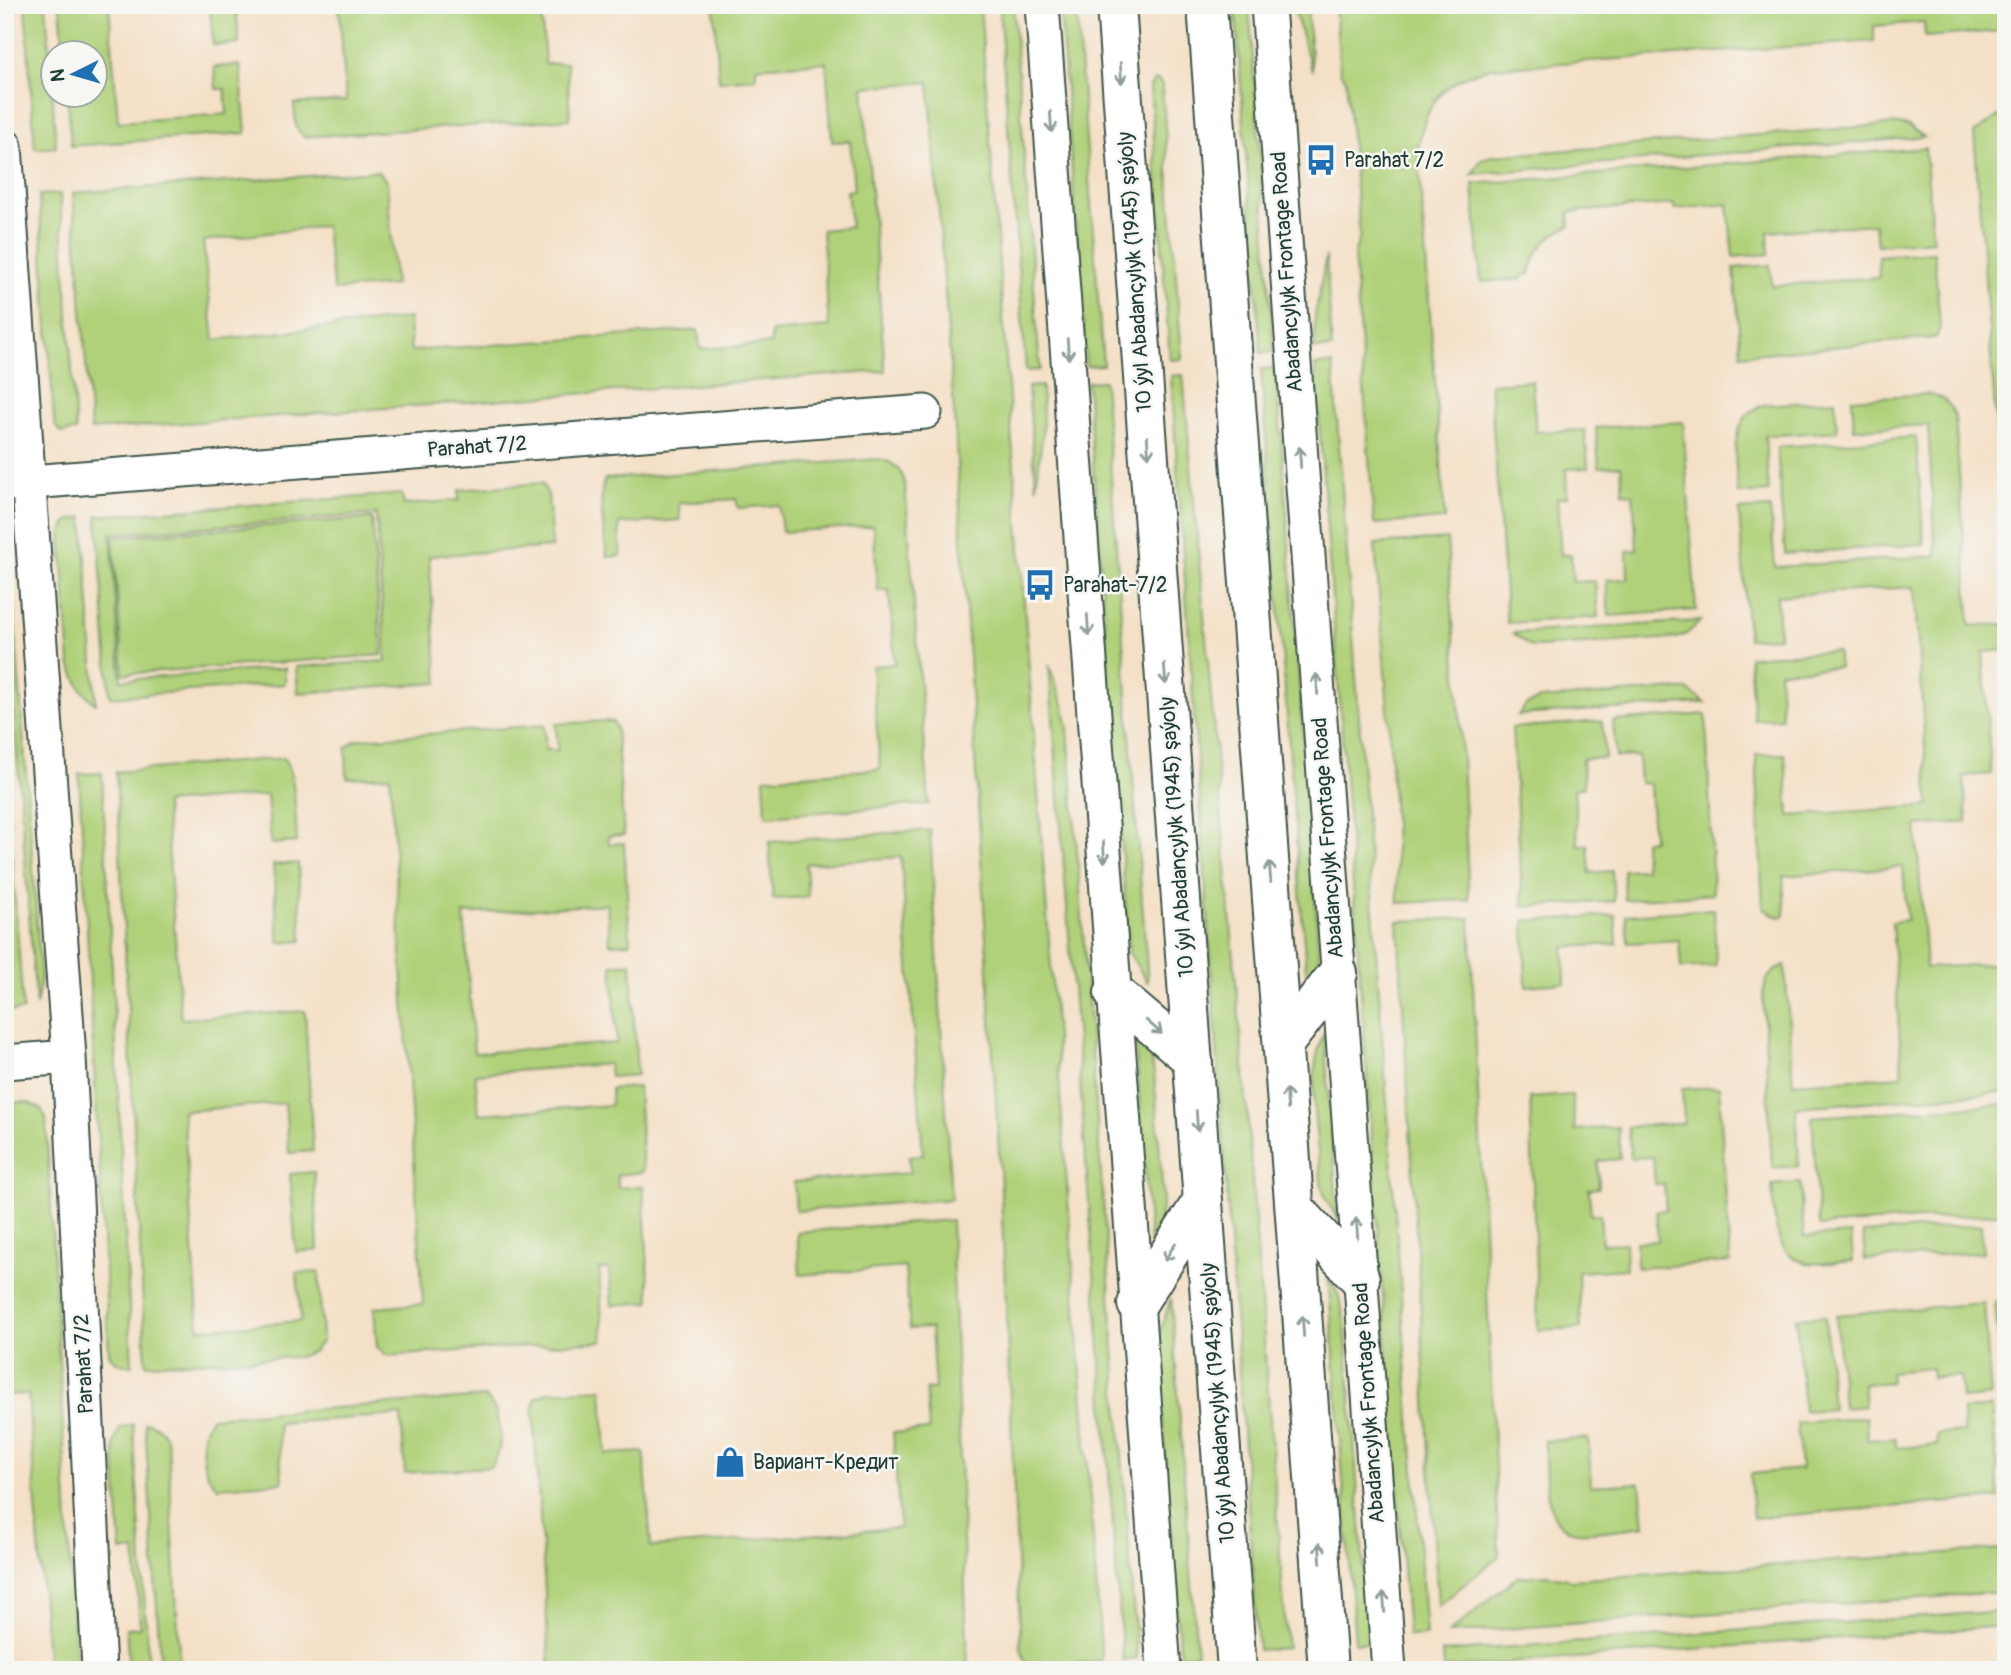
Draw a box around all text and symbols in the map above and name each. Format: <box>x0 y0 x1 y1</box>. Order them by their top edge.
north arrow <box>38 38 108 108</box>
one-way arrow <box>1115 62 1128 84</box>
text: N <box>46 68 71 83</box>
one-way arrow <box>1045 110 1058 133</box>
street label: 10 ýyl Abadançylyk (1945) şaýoly <box>1112 131 1158 413</box>
bus stop icon: Parahat 7/2 <box>1304 143 1338 177</box>
place label: Parahat 7/2 <box>1344 147 1444 174</box>
street label: Abadancylyk Frontage Road <box>1265 151 1309 393</box>
one-way arrow <box>1061 337 1074 360</box>
street label: Parahat 7/2 <box>426 430 528 464</box>
one-way arrow <box>1142 435 1155 458</box>
one-way arrow <box>1294 445 1307 468</box>
bus stop icon: Parahat-7/2 <box>1023 568 1057 602</box>
place label: Parahat-7/2 <box>1063 572 1168 599</box>
one-way arrow <box>1081 613 1094 636</box>
one-way arrow <box>1159 662 1172 684</box>
one-way arrow <box>1310 673 1323 695</box>
street label: 10 ýyl Abadançylyk (1945) şaýoly <box>1154 696 1200 978</box>
street label: Abadancylyk Frontage Road <box>1306 717 1350 959</box>
one-way arrow <box>1098 840 1111 863</box>
one-way arrow <box>1263 861 1276 884</box>
one-way arrow <box>1144 1019 1162 1035</box>
one-way arrow <box>1280 1088 1293 1111</box>
one-way arrow <box>1191 1109 1204 1131</box>
one-way arrow <box>1350 1217 1363 1240</box>
one-way arrow <box>1163 1241 1177 1261</box>
street label: 10 ýyl Abadançylyk (1945) şaýoly <box>1195 1262 1241 1544</box>
street label: Abadancylyk Frontage Road <box>1347 1282 1391 1524</box>
street label: Parahat 7/2 <box>68 1313 100 1415</box>
one-way arrow <box>1296 1315 1309 1338</box>
shop icon: Вариант-Кредит <box>713 1445 747 1479</box>
place label: Вариант-Кредит <box>753 1449 899 1476</box>
one-way arrow <box>1313 1542 1326 1565</box>
one-way arrow <box>1377 1591 1390 1613</box>

